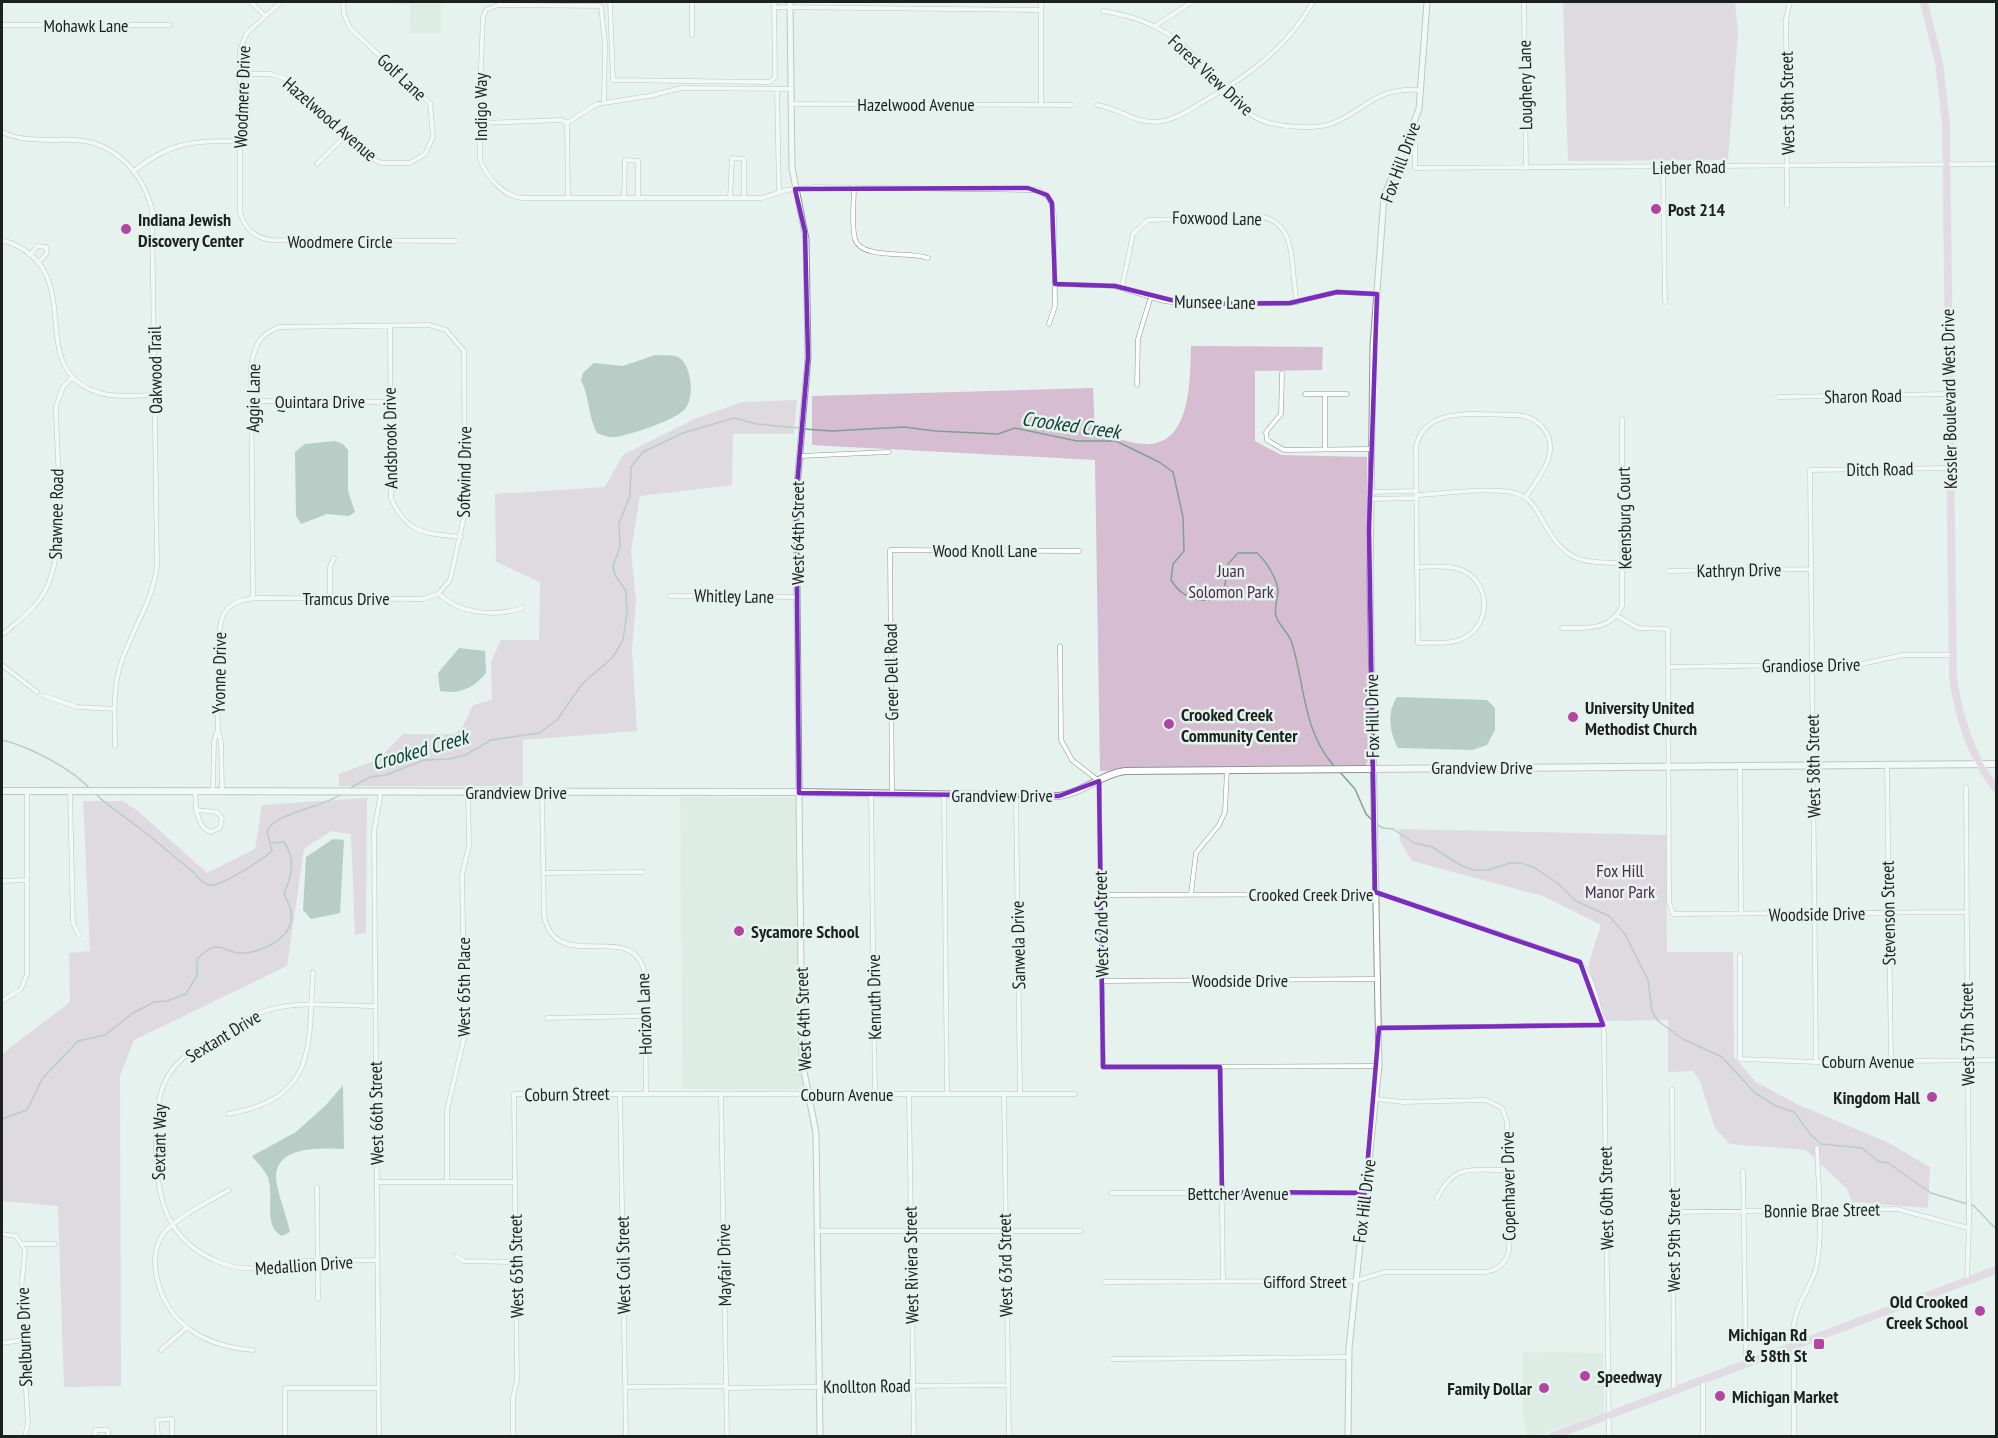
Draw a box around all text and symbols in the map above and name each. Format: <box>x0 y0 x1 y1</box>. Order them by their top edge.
street label: Mohawk Lane <box>43 14 129 37</box>
street label: Forest View Drive <box>1164 30 1258 120</box>
street label: Loughery Lane <box>1513 40 1537 130</box>
street label: Woodmere Drive <box>229 45 255 149</box>
street label: Golf Lane <box>373 48 431 106</box>
street label: West 58th Street <box>1775 51 1799 155</box>
street label: Hazelwood Avenue <box>278 72 382 166</box>
street label: Indigo Way <box>469 73 492 141</box>
street label: Hazelwood Avenue <box>857 93 975 116</box>
street label: Fox Hill Drive <box>1375 119 1425 205</box>
street label: Lieber Road <box>1652 155 1726 179</box>
place label: Post 214 <box>1668 198 1725 221</box>
marker: Post 214 <box>1649 202 1663 216</box>
street label: Foxwood Lane <box>1172 206 1262 230</box>
place label: Indiana Jewish Discovery Center <box>138 208 244 252</box>
marker: Indiana Jewish Discovery Center <box>119 222 133 236</box>
street label: Woodmere Circle <box>287 230 393 253</box>
street label: Munsee Lane <box>1174 290 1256 314</box>
street label: Kessler Boulevard West Drive <box>1936 309 1962 489</box>
street label: Oakwood Trail <box>143 325 167 414</box>
street label: Aggie Lane <box>241 363 265 433</box>
street label: Sharon Road <box>1824 384 1902 408</box>
street label: Andsbrook Drive <box>378 387 402 489</box>
street label: Quintara Drive <box>275 390 365 413</box>
water label: Crooked Creek <box>1020 405 1124 445</box>
street label: Softwind Drive <box>452 426 476 518</box>
street label: Ditch Road <box>1846 457 1914 481</box>
street label: Keensburg Court <box>1612 466 1636 570</box>
street label: Shawnee Road <box>44 469 68 559</box>
street label: West 64th Street <box>786 481 809 585</box>
street label: Wood Knoll Lane <box>933 539 1037 562</box>
street label: Kathryn Drive <box>1696 558 1782 582</box>
park label: Juan Solomon Park <box>1188 559 1274 603</box>
street label: Whitley Lane <box>694 584 774 608</box>
street label: Tramcus Drive <box>302 587 390 610</box>
street label: Greer Dell Road <box>879 623 903 721</box>
street label: Yvonne Drive <box>207 632 231 714</box>
street label: Grandiose Drive <box>1762 653 1860 677</box>
street label: Fox Hill Drive <box>1360 674 1384 758</box>
place label: University United Methodist Church <box>1585 696 1697 740</box>
place label: Crooked Creek Community Center <box>1181 703 1298 747</box>
marker: University United Methodist Church <box>1566 710 1580 724</box>
street label: West 58th Street <box>1801 714 1825 818</box>
marker: Crooked Creek Community Center <box>1162 717 1176 731</box>
water label: Crooked Creek <box>369 723 473 776</box>
street label: Grandview Drive <box>1431 756 1533 779</box>
street label: Grandview Drive <box>465 781 567 804</box>
street label: Grandview Drive <box>951 784 1053 807</box>
park label: Fox Hill Manor Park <box>1585 859 1655 903</box>
street label: Stevenson Street <box>1876 860 1900 966</box>
street label: West 62nd Street <box>1089 870 1113 978</box>
street label: Crooked Creek Drive <box>1248 883 1374 906</box>
street label: Sanwela Drive <box>1006 900 1030 990</box>
street label: Woodside Drive <box>1769 902 1865 926</box>
place label: Sycamore School <box>751 920 860 943</box>
marker: Sycamore School <box>732 924 746 938</box>
street label: West 65th Place <box>452 937 475 1037</box>
street label: Kenruth Drive <box>862 954 886 1040</box>
street label: West 64th Street <box>790 967 816 1071</box>
street label: Woodside Drive <box>1192 969 1288 992</box>
street label: Horizon Lane <box>631 973 657 1055</box>
street label: West 57th Street <box>1955 982 1979 1086</box>
street label: Sextant Drive <box>181 1005 265 1067</box>
street label: Coburn Avenue <box>1822 1050 1914 1073</box>
street label: West 66th Street <box>364 1061 388 1165</box>
street label: Coburn Street <box>524 1082 610 1106</box>
street label: Coburn Avenue <box>801 1083 893 1106</box>
place label: Kingdom Hall <box>1833 1086 1921 1109</box>
marker: Kingdom Hall <box>1925 1090 1939 1104</box>
street label: Sextant Way <box>147 1103 171 1180</box>
street label: Copenhaver Drive <box>1496 1131 1520 1241</box>
street label: West 60th Street <box>1594 1146 1618 1250</box>
street label: Fox Hill Drive <box>1347 1158 1381 1244</box>
street label: Bettcher Avenue <box>1187 1182 1289 1205</box>
street label: West 59th Street <box>1662 1188 1685 1292</box>
street label: Bonnie Brae Street <box>1764 1197 1880 1223</box>
street label: West Riviera Street <box>898 1206 924 1324</box>
street label: West 63rd Street <box>993 1213 1017 1317</box>
street label: West 65th Street <box>504 1214 528 1318</box>
street label: West Coil Street <box>611 1216 635 1314</box>
street label: Mayfair Drive <box>712 1223 736 1307</box>
street label: Medallion Drive <box>254 1250 354 1280</box>
street label: Gifford Street <box>1263 1270 1347 1293</box>
street label: Shelburne Drive <box>11 1287 37 1387</box>
place label: Old Crooked Creek School <box>1886 1290 1969 1334</box>
marker: Old Crooked Creek School <box>1973 1304 1987 1318</box>
place label: Michigan Rd & 58th St <box>1728 1323 1808 1367</box>
marker: Michigan Rd & 58th St <box>1812 1337 1826 1351</box>
place label: Speedway <box>1597 1365 1663 1388</box>
marker: Speedway <box>1578 1369 1592 1383</box>
street label: Knollton Road <box>823 1374 911 1398</box>
place label: Family Dollar <box>1447 1377 1533 1400</box>
marker: Family Dollar <box>1537 1381 1551 1395</box>
place label: Michigan Market <box>1732 1385 1839 1408</box>
marker: Michigan Market <box>1713 1389 1727 1403</box>

